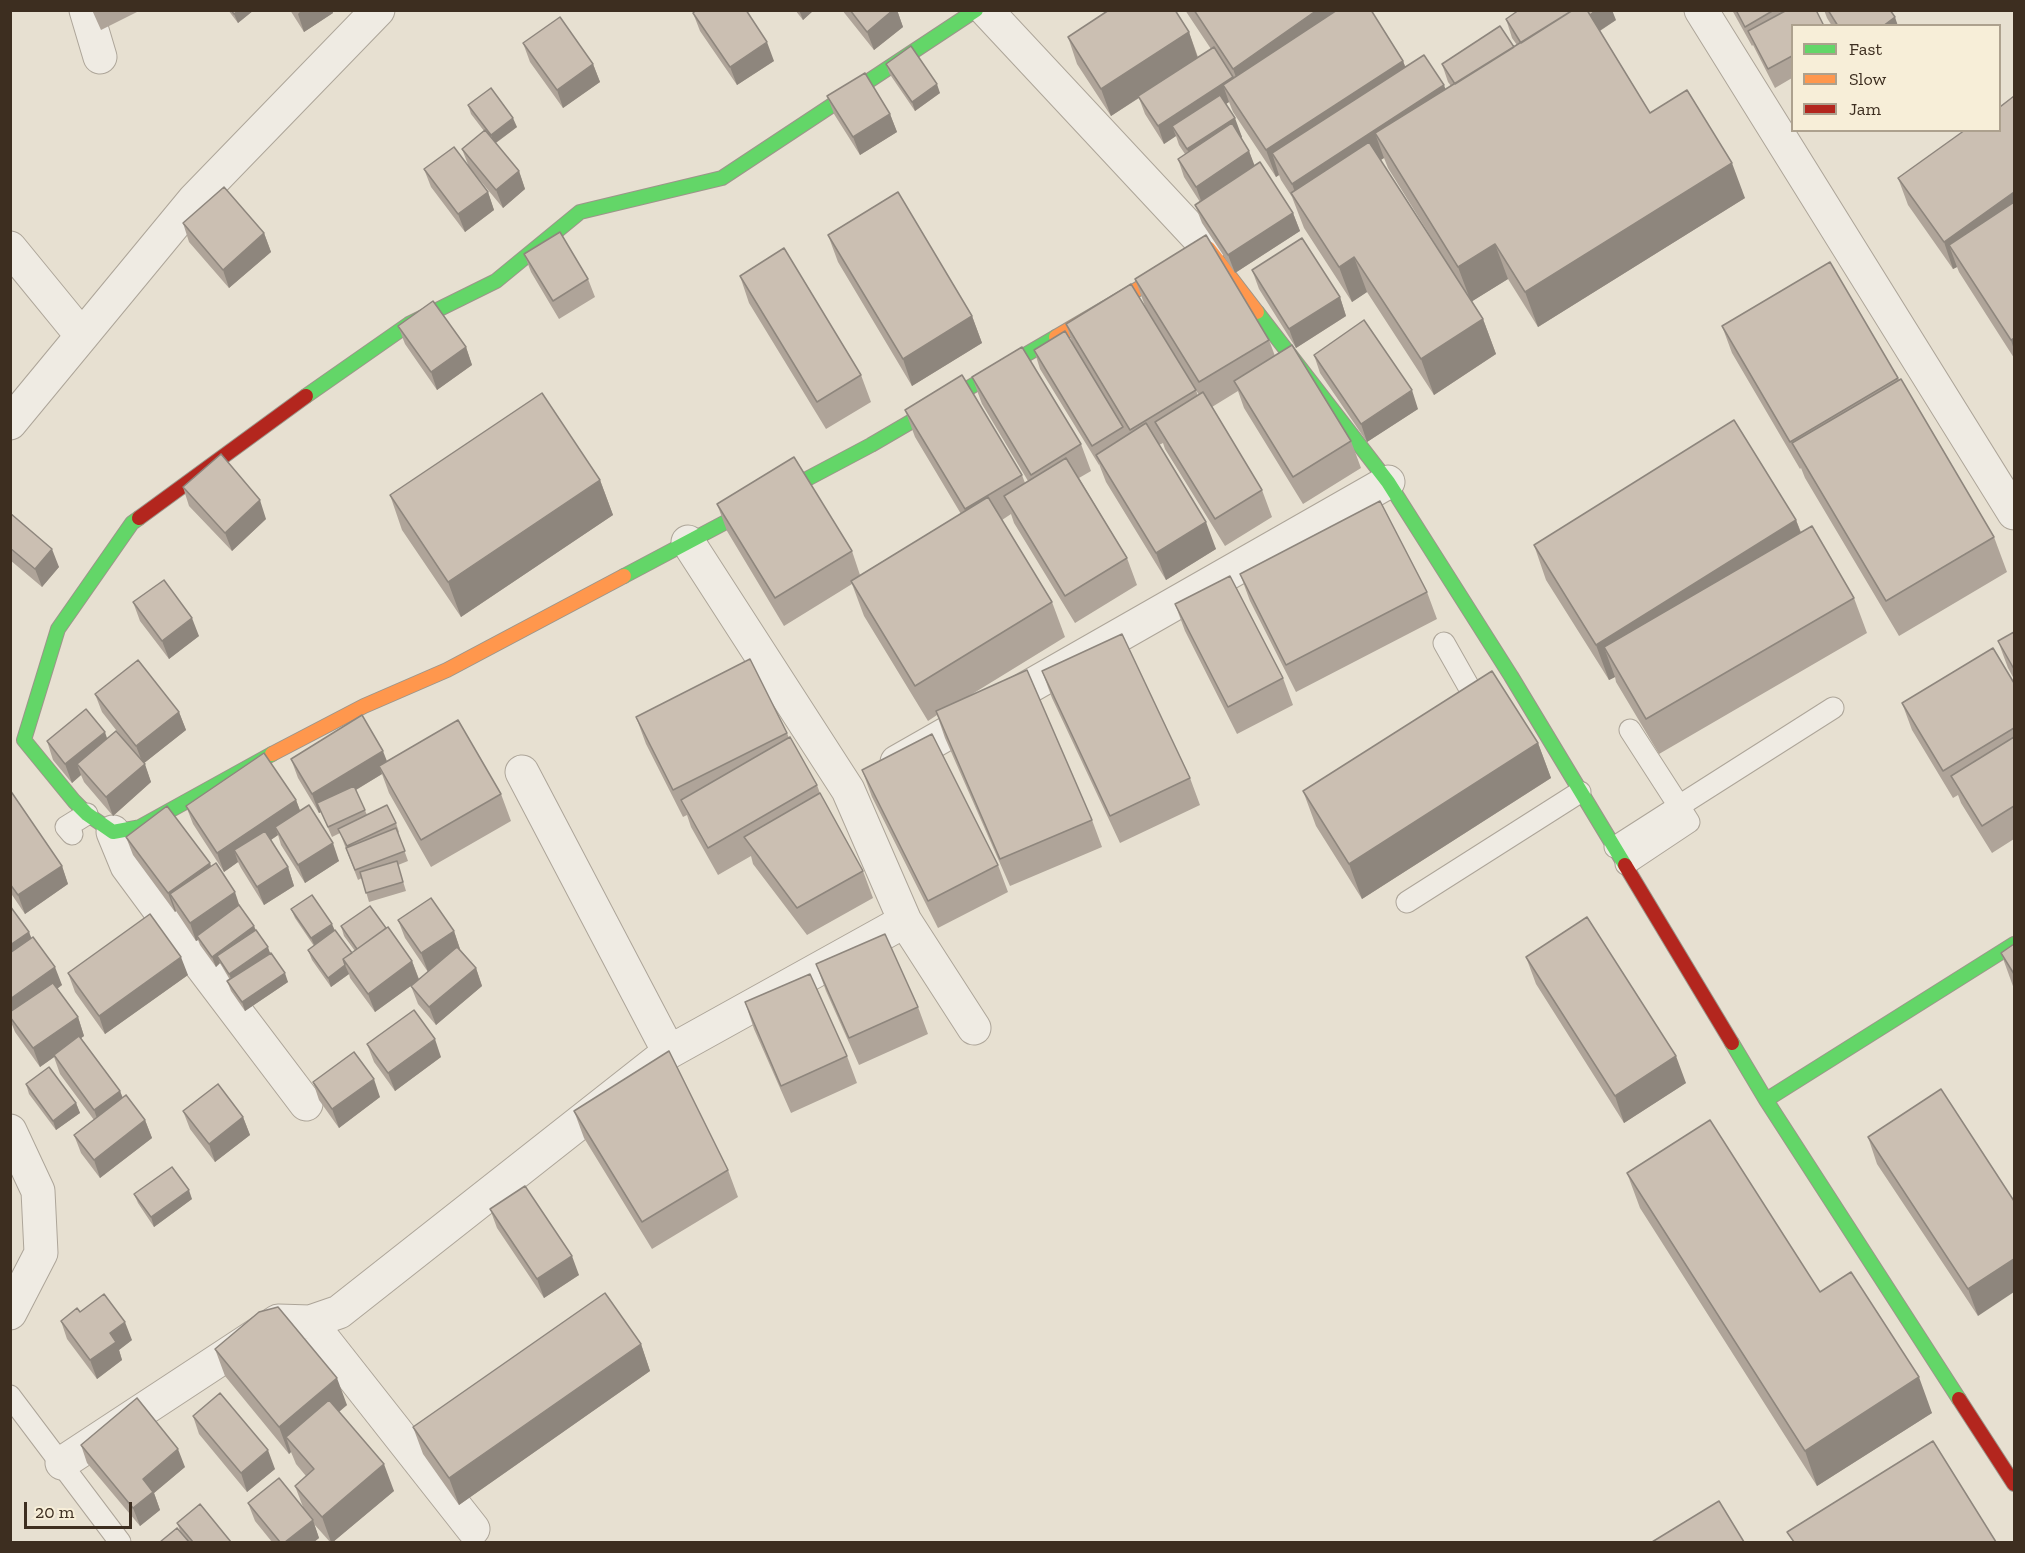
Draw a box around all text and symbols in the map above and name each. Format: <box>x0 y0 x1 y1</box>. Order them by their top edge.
legend <box>1791 24 2001 132</box>
text: Fast <box>1849 38 1882 60</box>
text: Slow <box>1849 68 1886 90</box>
text: Jam <box>1849 98 1881 120</box>
scale bar <box>27 1490 135 1528</box>
text: 20 m <box>35 1501 74 1523</box>

